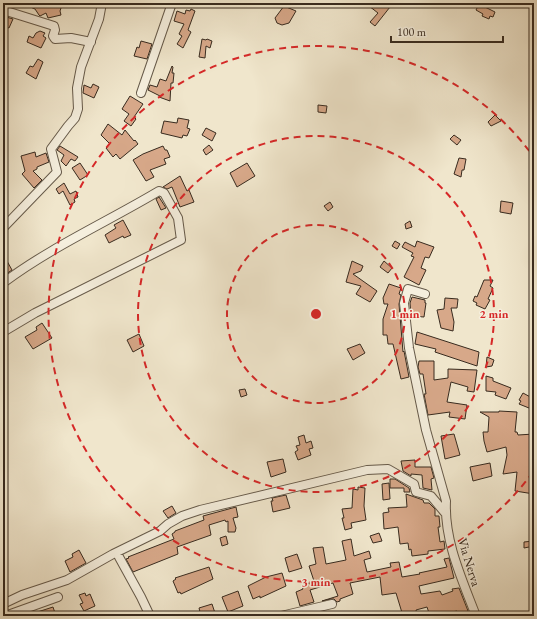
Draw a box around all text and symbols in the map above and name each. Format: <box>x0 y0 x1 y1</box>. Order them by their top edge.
scale bar <box>391 18 503 44</box>
text: 100 m <box>397 24 427 40</box>
text: 1 min <box>390 306 420 322</box>
text: 2 min <box>479 306 509 322</box>
centre of rings <box>309 307 323 321</box>
street label: Via Nerva <box>454 536 485 589</box>
text: 3 min <box>301 574 331 590</box>

